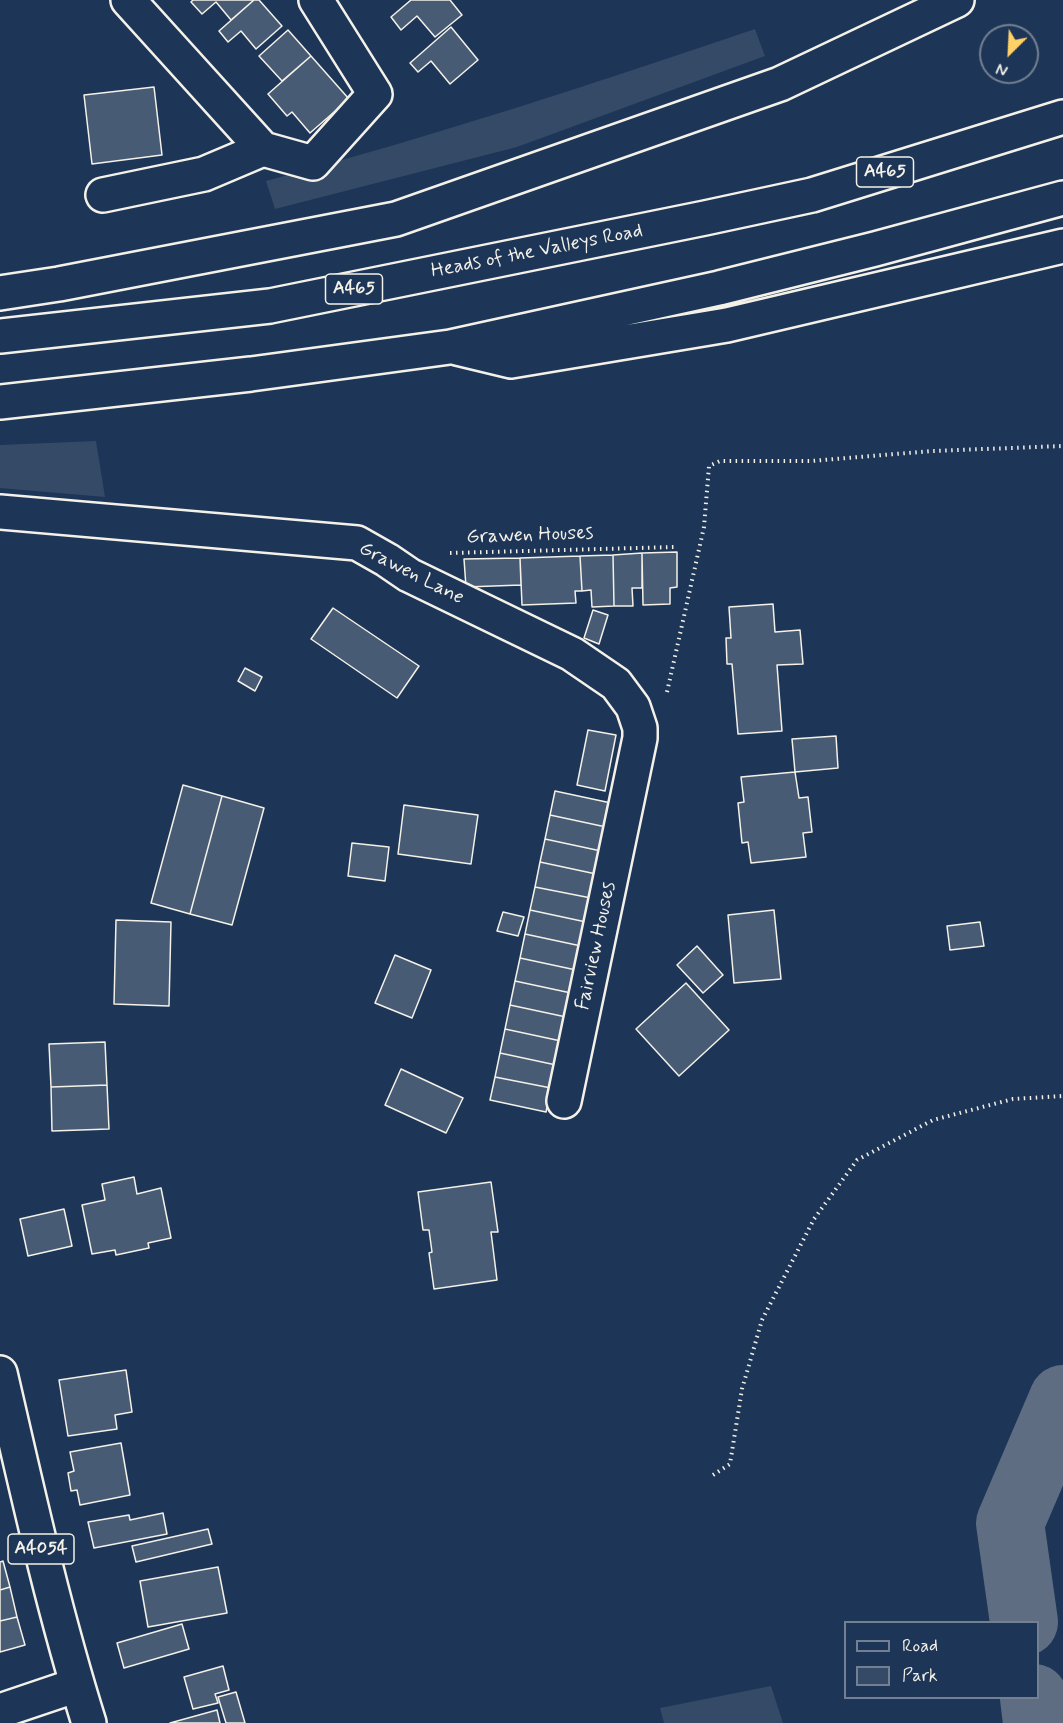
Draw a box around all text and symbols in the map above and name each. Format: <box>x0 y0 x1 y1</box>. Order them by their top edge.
north arrow <box>979 24 1039 84</box>
text: N <box>993 57 1011 81</box>
road number: A465 <box>856 157 914 187</box>
street label: Heads of the Valleys Road <box>429 220 645 284</box>
road number: A465 <box>326 274 382 304</box>
street label: Grawen Houses <box>466 522 594 550</box>
street label: Grawen Lane <box>354 537 468 611</box>
street label: Fairview Houses <box>572 880 622 1012</box>
road number: A4054 <box>8 1534 74 1564</box>
legend <box>844 1621 1039 1699</box>
text: Road <box>902 1634 938 1658</box>
text: Park <box>902 1664 938 1688</box>

